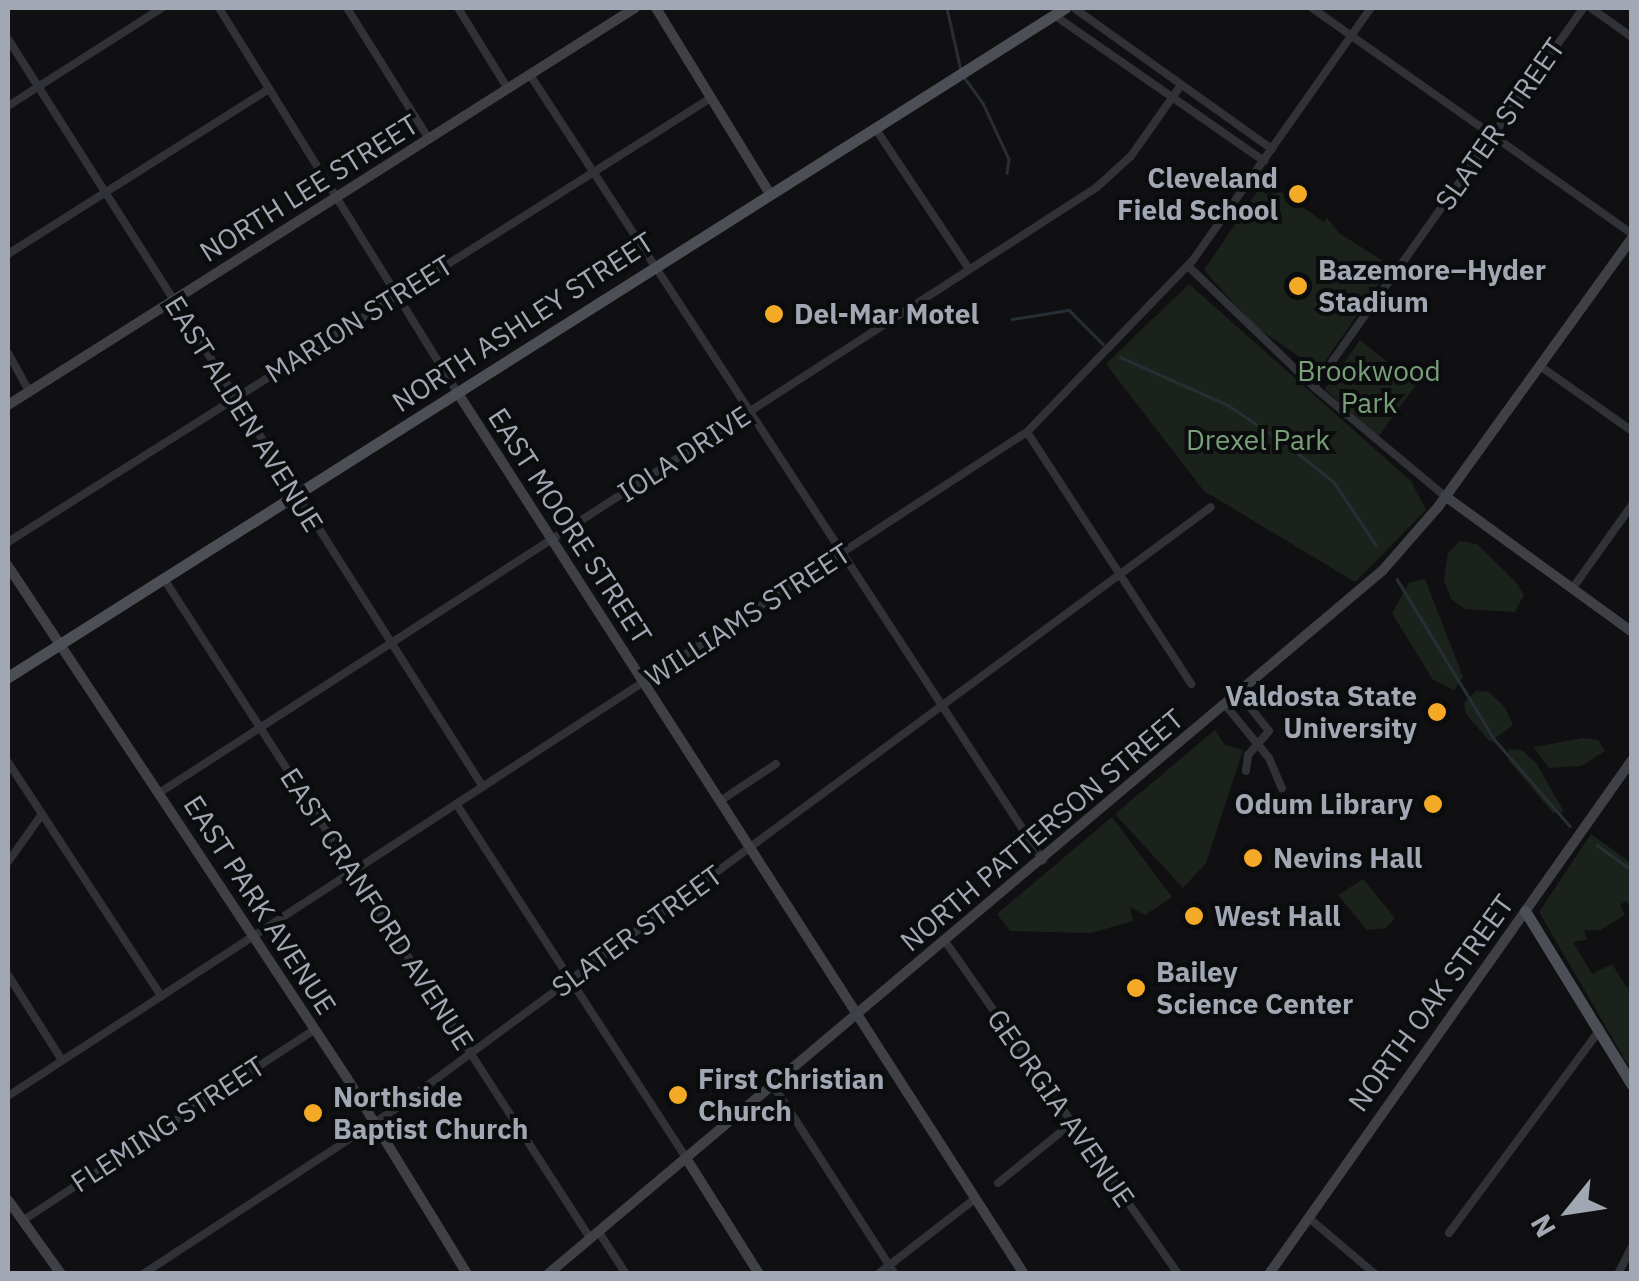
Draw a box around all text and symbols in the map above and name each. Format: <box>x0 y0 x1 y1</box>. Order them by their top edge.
street label: SLATER STREET <box>1428 31 1572 217</box>
street label: NORTH LEE STREET <box>194 107 424 269</box>
place label: Cleveland Field School <box>1117 161 1278 227</box>
marker: Cleveland Field School <box>1287 183 1309 205</box>
street label: NORTH ASHLEY STREET <box>386 225 660 419</box>
street label: MARION STREET <box>259 248 459 390</box>
place label: Bazemore–Hyder Stadium <box>1318 253 1546 319</box>
marker: Bazemore–Hyder Stadium <box>1287 275 1309 297</box>
street label: EAST ALDEN AVENUE <box>158 290 330 538</box>
place label: Del-Mar Motel <box>794 297 979 331</box>
marker: Del-Mar Motel <box>763 303 785 325</box>
park label: Brookwood Park <box>1297 354 1441 420</box>
street label: IOLA DRIVE <box>611 399 757 509</box>
street label: EAST MOORE STREET <box>481 402 659 650</box>
park label: Drexel Park <box>1186 423 1330 457</box>
street label: WILLIAMS STREET <box>639 536 857 694</box>
place label: Valdosta State University <box>1225 679 1417 745</box>
marker: Valdosta State University <box>1426 701 1448 723</box>
street label: NORTH PATTERSON STREET <box>894 702 1190 958</box>
street label: EAST CRANFORD AVENUE <box>273 762 481 1056</box>
place label: Odum Library <box>1234 787 1413 821</box>
street label: EAST PARK AVENUE <box>177 789 343 1021</box>
marker: Odum Library <box>1422 793 1444 815</box>
place label: Nevins Hall <box>1273 841 1422 875</box>
marker: Nevins Hall <box>1242 847 1264 869</box>
street label: SLATER STREET <box>545 858 729 1004</box>
street label: NORTH OAK STREET <box>1341 888 1521 1118</box>
place label: West Hall <box>1214 899 1340 933</box>
marker: West Hall <box>1183 905 1205 927</box>
place label: Bailey Science Center <box>1156 955 1353 1021</box>
marker: Bailey Science Center <box>1125 977 1147 999</box>
street label: GEORGIA AVENUE <box>980 1003 1142 1213</box>
street label: FLEMING STREET <box>65 1049 271 1199</box>
place label: First Christian Church <box>698 1062 884 1128</box>
place label: Northside Baptist Church <box>333 1080 528 1146</box>
marker: First Christian Church <box>667 1084 689 1106</box>
marker: Northside Baptist Church <box>302 1102 324 1124</box>
north arrow <box>1519 1161 1619 1261</box>
text: N <box>1521 1208 1564 1244</box>

